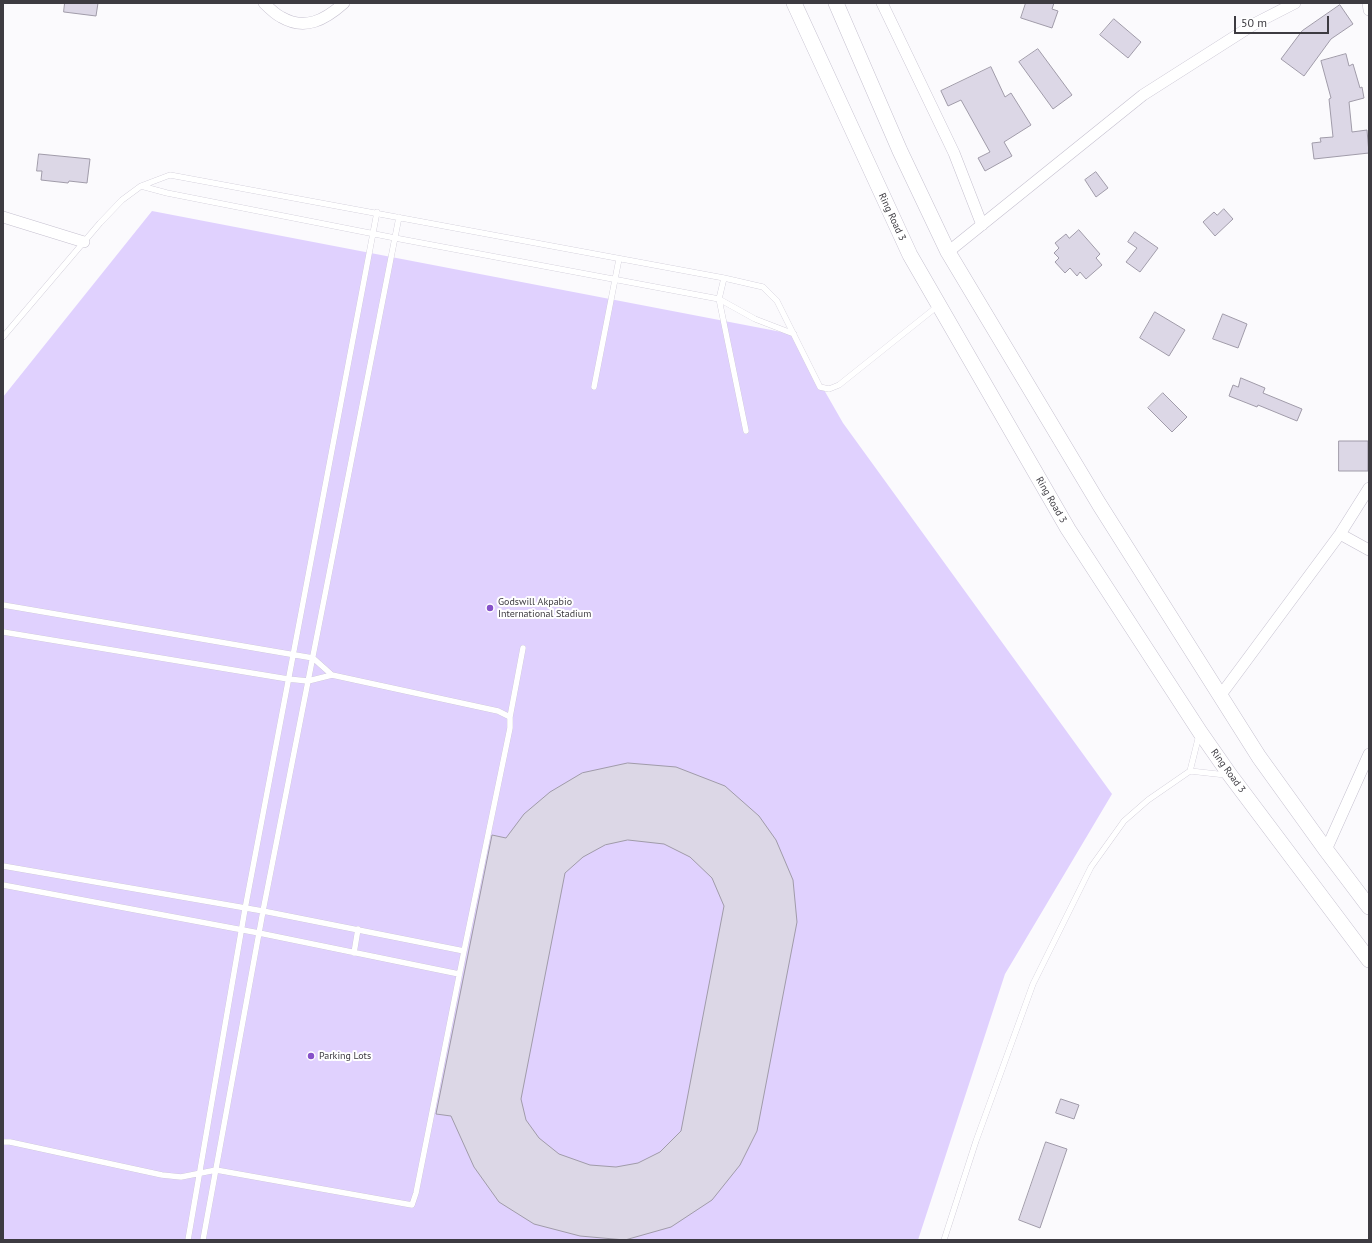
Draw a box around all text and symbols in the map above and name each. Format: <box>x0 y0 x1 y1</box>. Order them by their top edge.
scale bar <box>1236 8 1331 34</box>
text: 50 m <box>1241 15 1267 30</box>
street label: Ring Road 3 <box>876 191 908 243</box>
street label: Ring Road 3 <box>1033 475 1069 525</box>
place label: Godswill Akpabio International Stadium <box>498 596 591 620</box>
marker: Godswill Akpabio International Stadium <box>485 603 495 613</box>
street label: Ring Road 3 <box>1208 747 1248 795</box>
place label: Parking Lots <box>319 1050 371 1062</box>
marker: Parking Lots <box>306 1051 316 1061</box>

